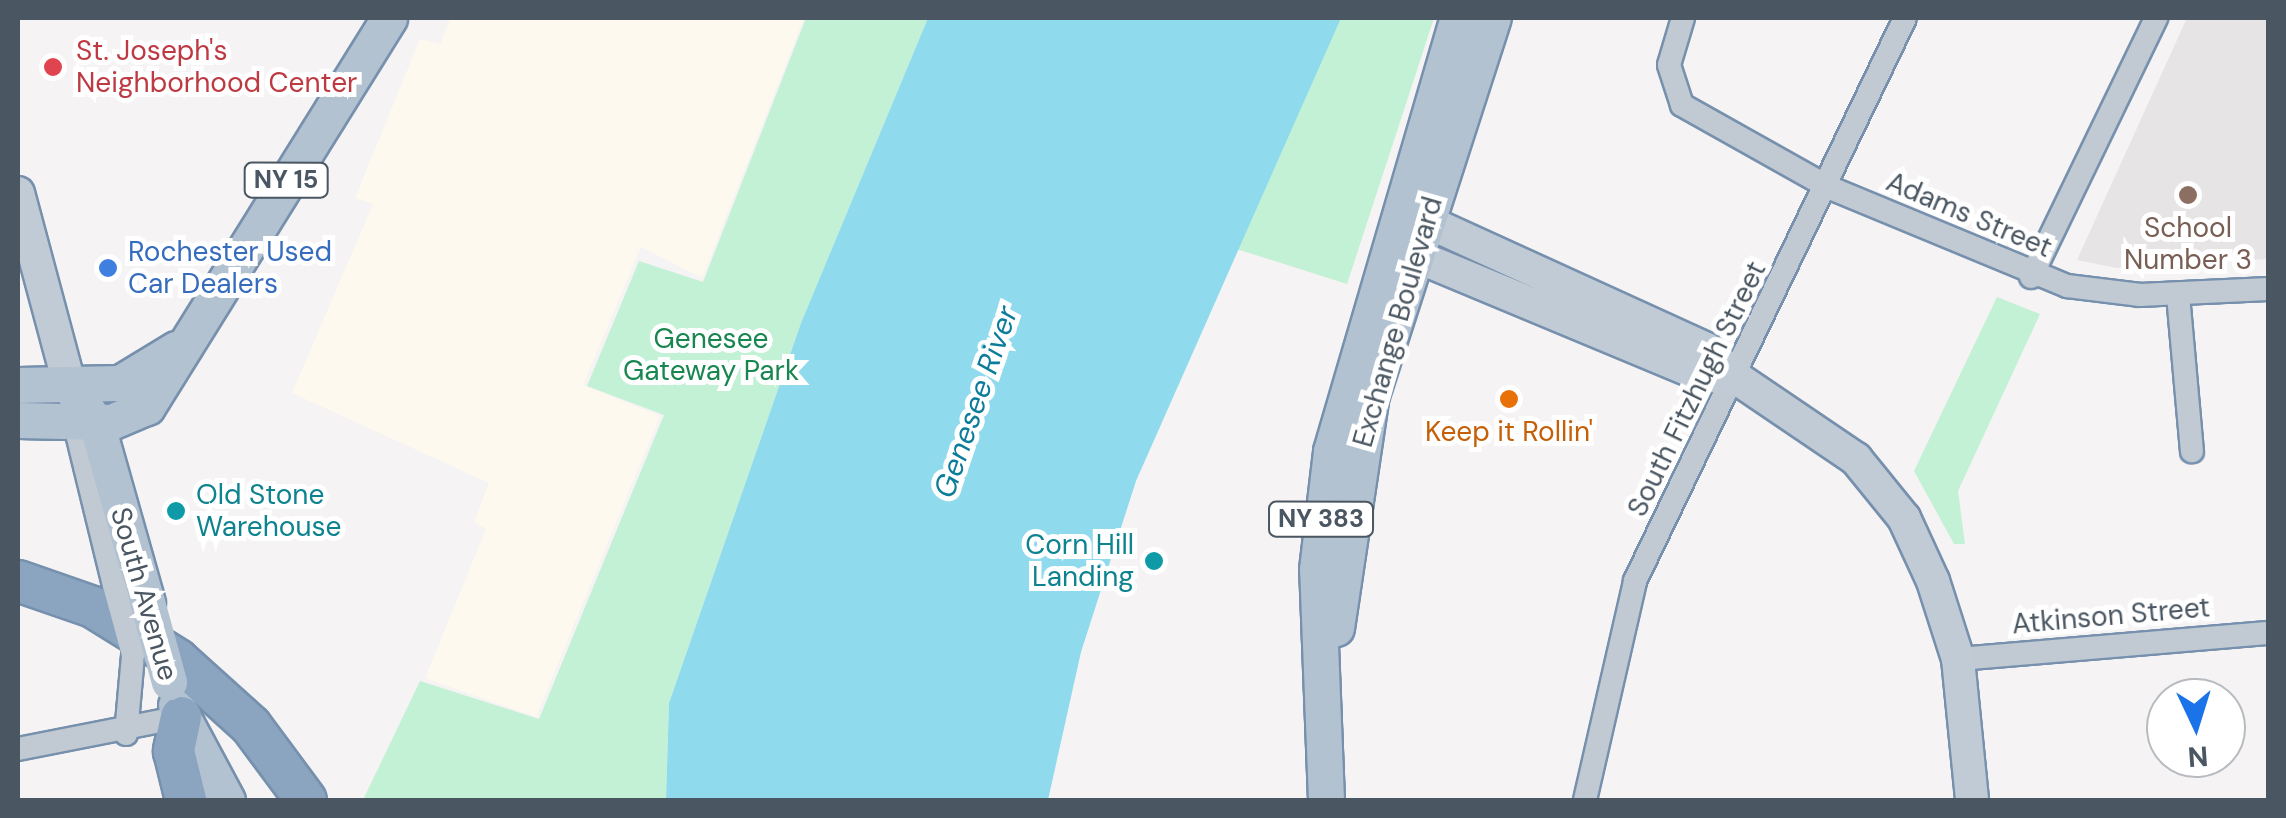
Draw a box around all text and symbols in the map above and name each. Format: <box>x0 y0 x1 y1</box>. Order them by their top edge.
place label: St. Joseph's Neighborhood Center <box>76 34 357 100</box>
marker: St. Joseph's Neighborhood Center <box>40 54 66 80</box>
road number: NY 15 <box>244 160 328 200</box>
street label: Adams Street <box>1881 165 2057 265</box>
marker: School Number 3 <box>2177 184 2199 206</box>
street label: Exchange Boulevard <box>1346 193 1450 451</box>
place label: School Number 3 <box>2124 211 2252 277</box>
place label: Rochester Used Car Dealers <box>128 235 332 301</box>
street label: South Fitzhugh Street <box>1621 256 1773 522</box>
marker: Rochester Used Car Dealers <box>97 257 119 279</box>
water label: Genesee River <box>926 301 1026 503</box>
park label: Genesee Gateway Park <box>623 322 799 388</box>
marker: Keep it Rollin' <box>1498 388 1520 410</box>
place label: Keep it Rollin' <box>1425 415 1593 449</box>
place label: Old Stone Warehouse <box>196 478 341 544</box>
road number: NY 383 <box>1266 499 1376 539</box>
marker: Old Stone Warehouse <box>165 500 187 522</box>
street label: South Avenue <box>103 504 185 684</box>
place label: Corn Hill Landing <box>1025 528 1134 594</box>
marker: Corn Hill Landing <box>1143 550 1165 572</box>
street label: Atkinson Street <box>2011 591 2211 641</box>
north arrow <box>2146 678 2246 778</box>
text: N <box>2187 737 2209 776</box>

